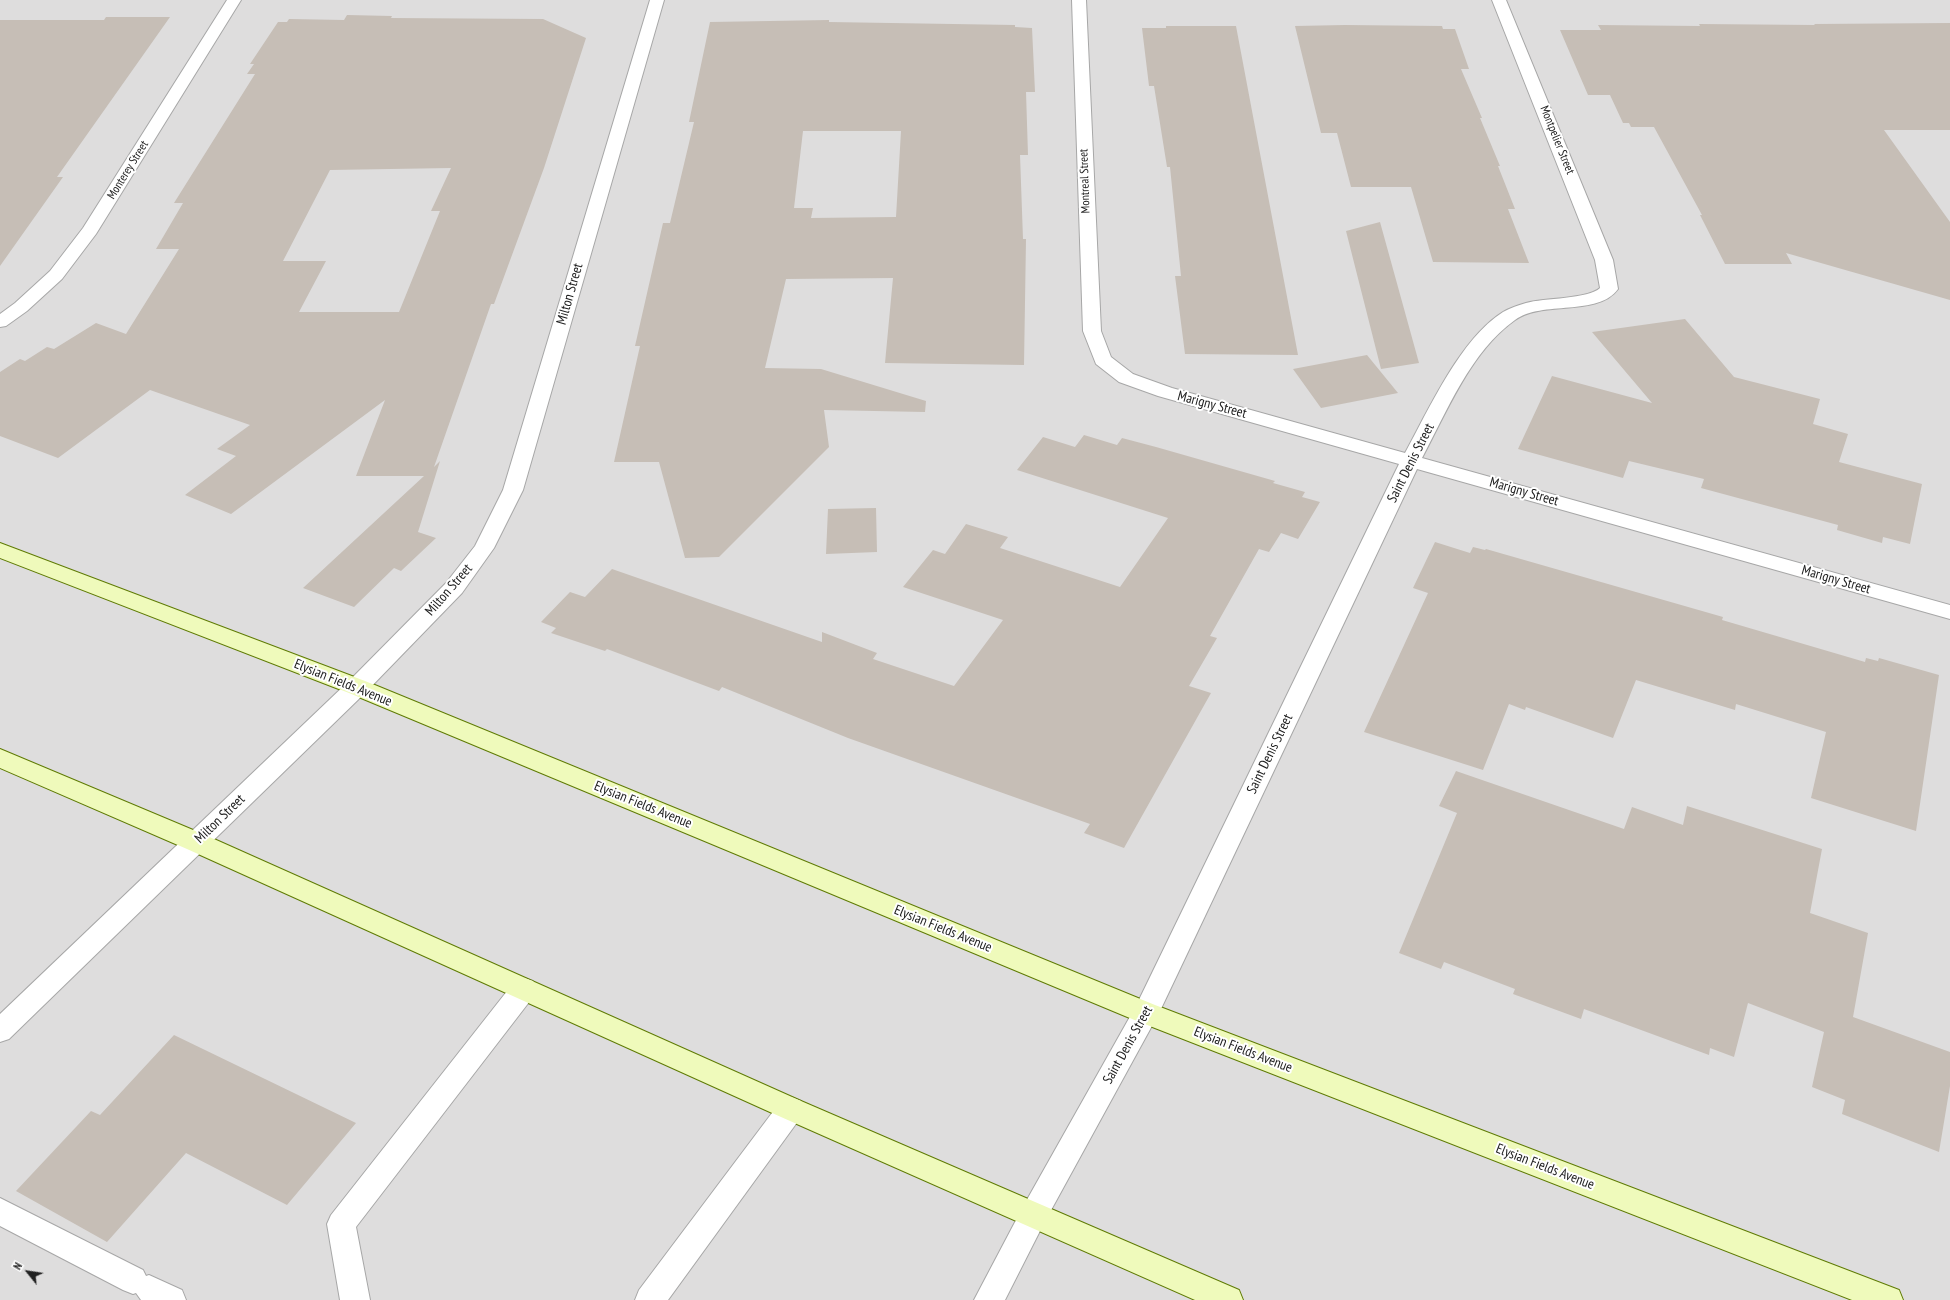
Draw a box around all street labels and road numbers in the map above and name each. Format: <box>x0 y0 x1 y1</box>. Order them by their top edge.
street label: Montpelier Street <box>1537 104 1577 176</box>
street label: Monterey Street <box>104 138 152 202</box>
street label: Montreal Street <box>1077 148 1093 214</box>
street label: Milton Street <box>553 261 587 327</box>
street label: Marigny Street <box>1176 388 1248 422</box>
street label: Saint Denis Street <box>1384 421 1438 505</box>
street label: Marigny Street <box>1488 474 1560 510</box>
street label: Milton Street <box>422 561 476 619</box>
street label: Marigny Street <box>1800 562 1872 598</box>
street label: Elysian Fields Avenue <box>292 656 394 710</box>
street label: Saint Denis Street <box>1243 711 1297 797</box>
street label: Elysian Fields Avenue <box>592 778 694 832</box>
street label: Milton Street <box>191 791 249 847</box>
street label: Elysian Fields Avenue <box>892 902 994 956</box>
street label: Saint Denis Street <box>1100 1003 1156 1087</box>
street label: Elysian Fields Avenue <box>1191 1024 1295 1076</box>
street label: Elysian Fields Avenue <box>1493 1141 1597 1193</box>

